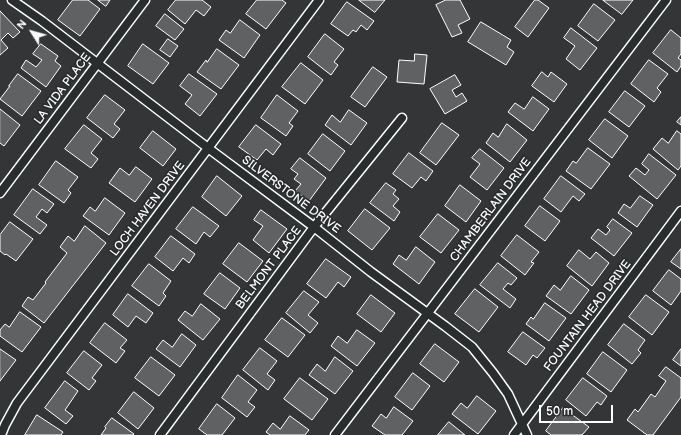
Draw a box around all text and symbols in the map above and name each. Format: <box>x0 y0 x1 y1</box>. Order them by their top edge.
north arrow <box>12 12 52 52</box>
text: N <box>14 17 30 32</box>
street label: LA VIDA PLACE <box>32 51 94 127</box>
street label: SILVERSTONE DRIVE <box>239 153 343 237</box>
street label: CHAMBERLAIN DRIVE <box>447 155 535 265</box>
street label: LOCH HAVEN DRIVE <box>108 159 188 259</box>
street label: BELMONT PLACE <box>233 224 305 312</box>
street label: FOUNTAIN HEAD DRIVE <box>541 257 635 375</box>
scale bar <box>541 397 615 423</box>
text: 50 m <box>546 404 573 419</box>

